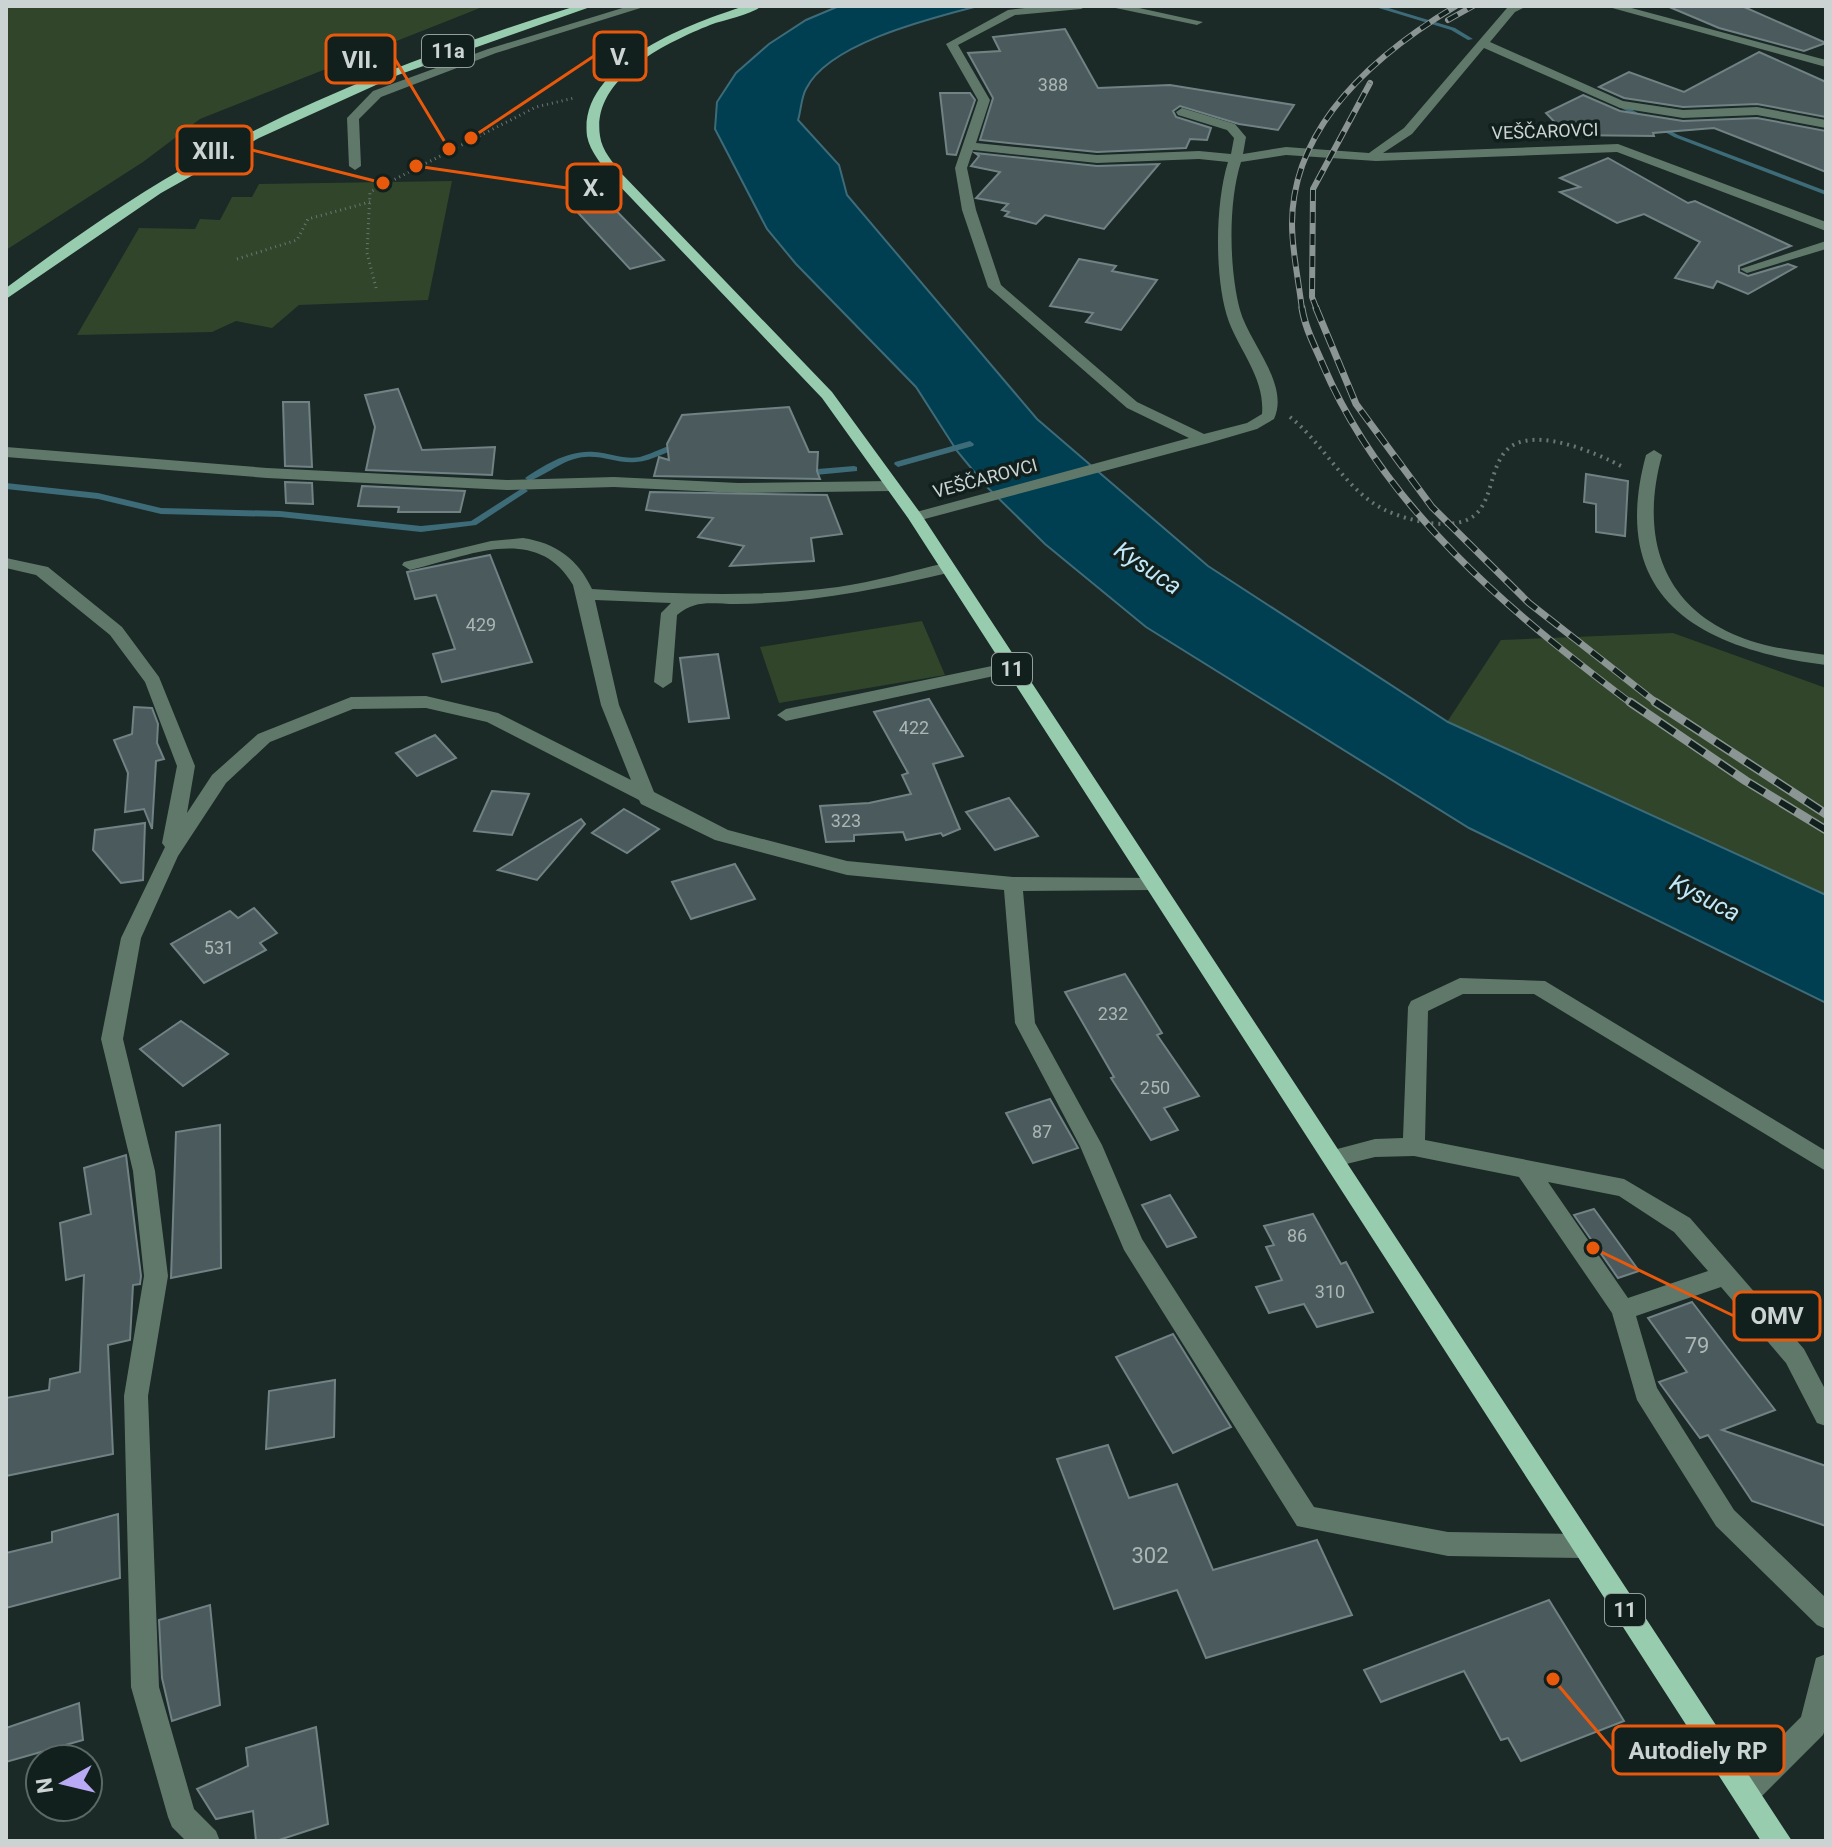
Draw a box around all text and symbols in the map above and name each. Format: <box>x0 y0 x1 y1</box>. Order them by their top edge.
callout: V. <box>594 32 646 80</box>
callout: VII. <box>326 35 395 83</box>
road number: 11a <box>422 35 474 67</box>
text: V. <box>610 43 630 71</box>
text: VII. <box>342 46 378 74</box>
house number: 388 <box>1038 74 1068 95</box>
street label: VEŠČAROVCI <box>1491 119 1599 143</box>
callout: XIII. <box>177 126 252 174</box>
text: XIII. <box>192 137 236 165</box>
callout: X. <box>567 164 621 212</box>
text: X. <box>583 174 605 202</box>
street label: VEŠČAROVCI <box>931 454 1039 502</box>
water label: Kysuca <box>1109 535 1187 601</box>
house number: 429 <box>466 614 496 635</box>
road number: 11 <box>992 653 1032 685</box>
house number: 422 <box>899 717 929 738</box>
house number: 323 <box>831 810 861 831</box>
water label: Kysuca <box>1665 869 1745 927</box>
house number: 531 <box>204 937 234 958</box>
house number: 232 <box>1098 1003 1128 1024</box>
house number: 250 <box>1140 1077 1170 1098</box>
house number: 87 <box>1032 1121 1052 1142</box>
house number: 86 <box>1287 1225 1307 1246</box>
house number: 310 <box>1315 1281 1345 1302</box>
callout: OMV <box>1734 1292 1820 1340</box>
text: OMV <box>1750 1302 1804 1330</box>
house number: 79 <box>1685 1333 1709 1358</box>
house number: 302 <box>1131 1543 1169 1568</box>
road number: 11 <box>1605 1594 1645 1626</box>
callout: Autodiely RP <box>1613 1726 1784 1774</box>
text: Autodiely RP <box>1629 1737 1767 1765</box>
north arrow <box>24 1743 104 1823</box>
text: N <box>31 1776 58 1795</box>

